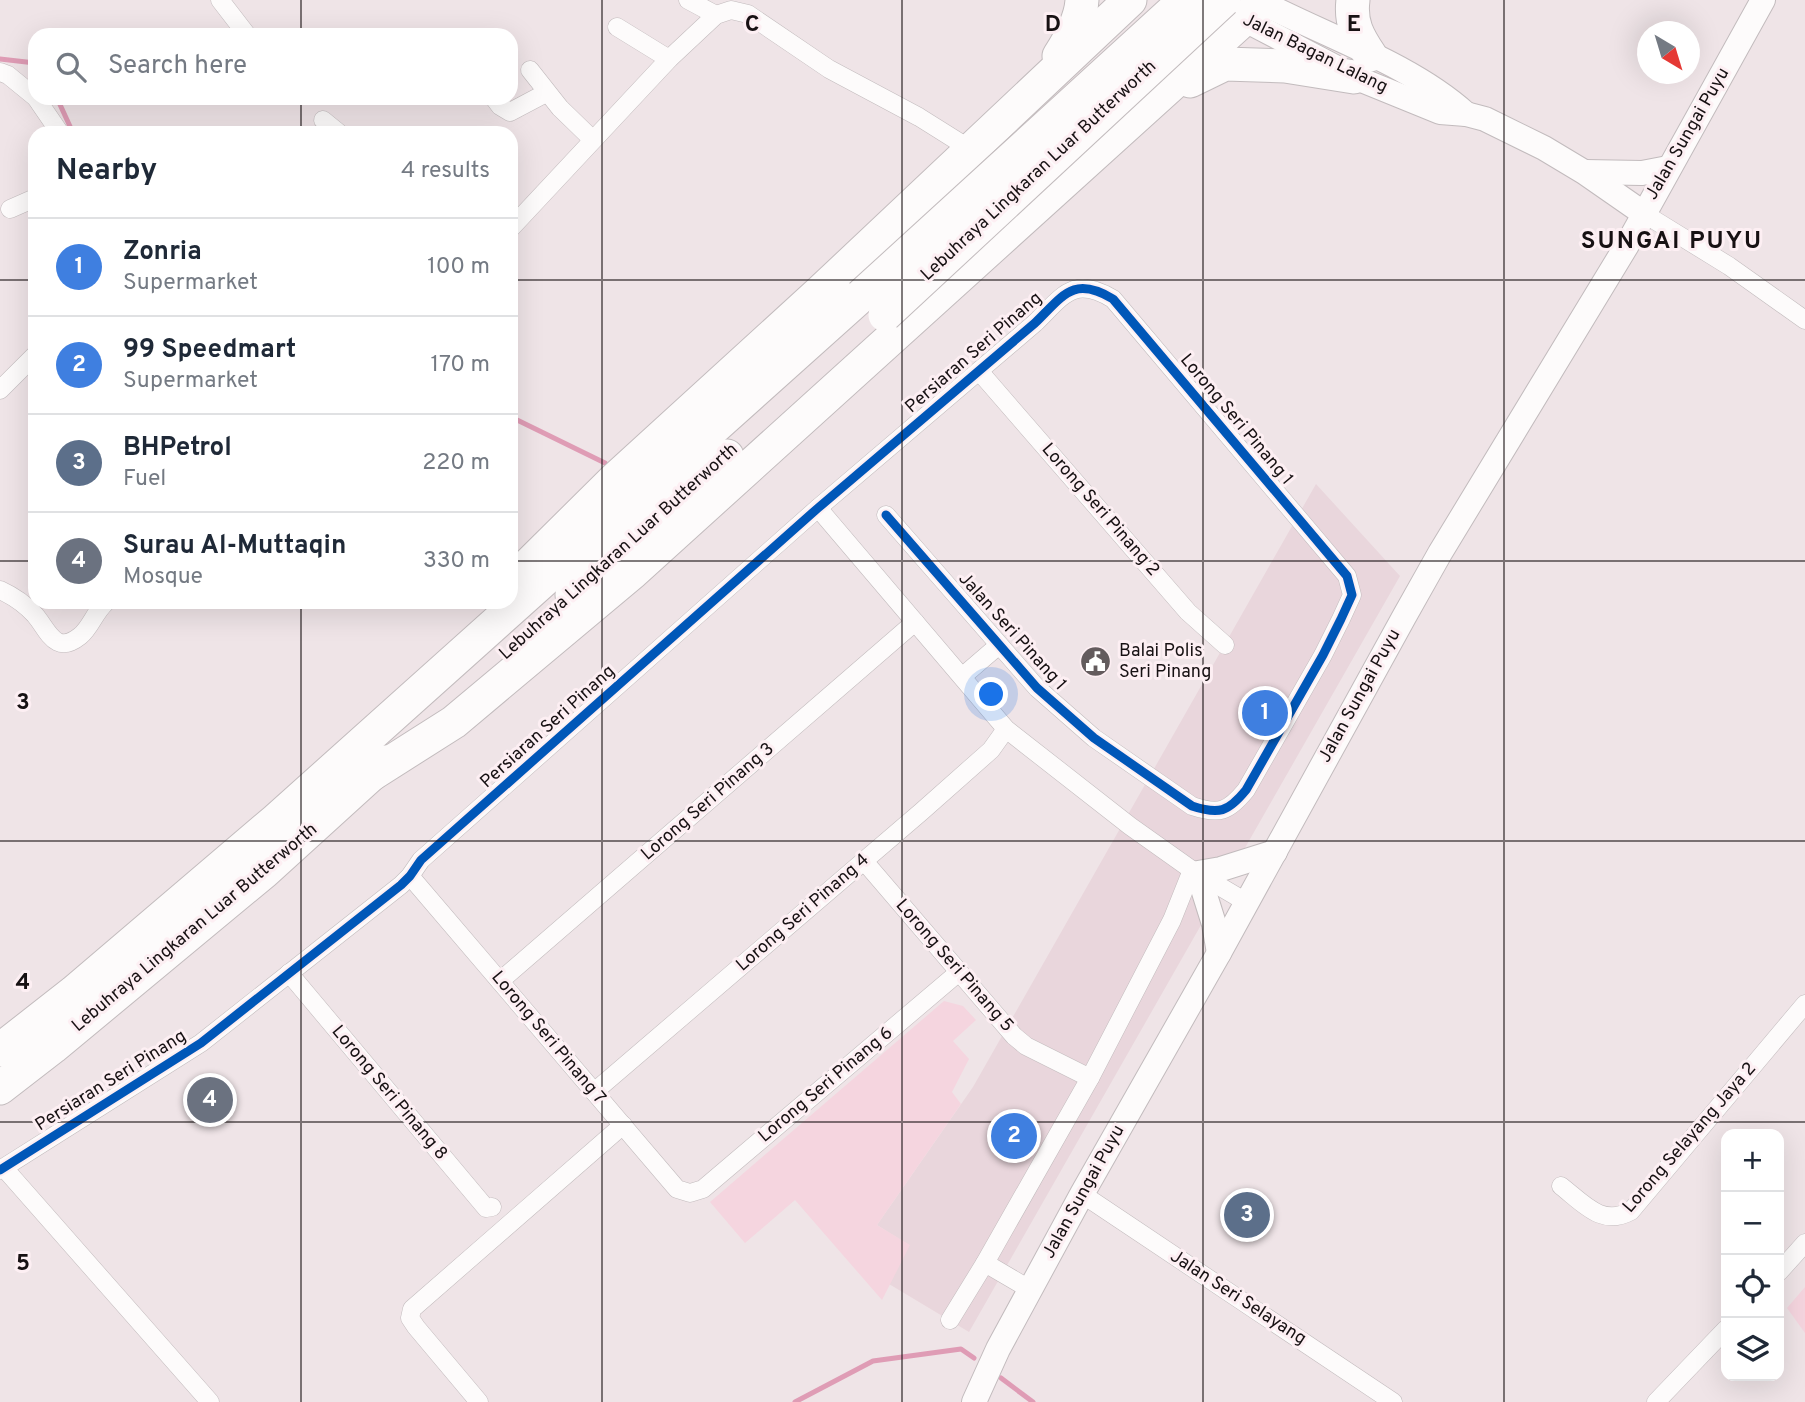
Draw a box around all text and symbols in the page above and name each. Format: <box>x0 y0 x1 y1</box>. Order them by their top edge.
street label: Jalan Bagan Lalang <box>1239 9 1391 99</box>
text: C <box>745 11 759 40</box>
text: D <box>1045 11 1061 40</box>
text: E <box>1347 11 1361 40</box>
north arrow <box>1637 21 1700 84</box>
search box <box>28 28 518 105</box>
icon: search <box>52 48 90 86</box>
text: Search here <box>108 50 247 83</box>
street label: Lebuhraya Lingkaran Luar Butterworth <box>916 56 1162 286</box>
street label: Jalan Sungai Puyu <box>1641 64 1735 204</box>
text: Nearby <box>56 153 157 190</box>
text: 4 results <box>401 157 490 186</box>
district label: SUNGAI PUYU <box>1581 227 1763 257</box>
text: Zonria <box>123 236 202 269</box>
text: 1 <box>74 253 84 282</box>
text: 100 m <box>427 253 490 282</box>
text: Supermarket <box>123 269 258 298</box>
street label: Persiaran Seri Pinang <box>901 287 1047 419</box>
text: 99 Speedmart <box>123 334 296 367</box>
street label: Lorong Seri Pinang 1 <box>1174 350 1298 490</box>
text: 2 <box>72 351 86 380</box>
text: 170 m <box>431 351 490 380</box>
text: Supermarket <box>123 367 258 396</box>
text: BHPetrol <box>123 432 232 465</box>
street label: Lebuhraya Lingkaran Luar Butterworth <box>495 438 743 666</box>
street label: Lorong Seri Pinang 2 <box>1036 439 1164 581</box>
text: 3 <box>72 449 86 478</box>
text: 220 m <box>422 449 490 478</box>
text: Fuel <box>123 465 166 494</box>
text: Surau Al-Muttaqin <box>123 530 346 563</box>
text: 4 <box>72 547 86 576</box>
text: 330 m <box>423 547 490 576</box>
text: Mosque <box>123 563 203 592</box>
street label: Jalan Seri Pinang 1 <box>953 568 1071 696</box>
street label: Jalan Sungai Puyu <box>1314 625 1406 767</box>
place label: Balai Polis Seri Pinang <box>1119 640 1211 684</box>
public building icon: Balai Polis Seri Pinang <box>1079 644 1113 678</box>
street label: Persiaran Seri Pinang <box>476 660 620 794</box>
your location <box>974 677 1008 711</box>
pin: 1 <box>1242 687 1288 739</box>
text: 3 <box>16 689 30 718</box>
street label: Lorong Seri Pinang 3 <box>637 738 779 866</box>
street label: Lebuhraya Lingkaran Luar Butterworth <box>67 818 323 1038</box>
street label: Lorong Seri Pinang 4 <box>732 849 874 977</box>
street label: Lorong Seri Pinang 5 <box>890 895 1018 1037</box>
street label: Lorong Seri Pinang 7 <box>486 967 610 1109</box>
text: 4 <box>16 969 30 998</box>
street label: Lorong Seri Pinang 8 <box>326 1021 452 1165</box>
street label: Lorong Seri Pinang 6 <box>754 1022 898 1148</box>
street label: Persiaran Seri Pinang <box>31 1025 191 1137</box>
street label: Lorong Selayang Jaya 2 <box>1618 1058 1762 1218</box>
pin: 4 <box>187 1074 233 1126</box>
pin: 2 <box>991 1110 1037 1162</box>
street label: Jalan Sungai Puyu <box>1038 1121 1130 1263</box>
map controls <box>1721 1129 1784 1381</box>
button: + <box>1721 1129 1784 1192</box>
pin: 3 <box>1224 1189 1270 1241</box>
button: − <box>1721 1192 1784 1255</box>
street label: Jalan Seri Selayang <box>1166 1245 1310 1351</box>
text: 5 <box>16 1250 30 1279</box>
button: locate <box>1721 1255 1784 1318</box>
button: layers <box>1721 1318 1784 1381</box>

